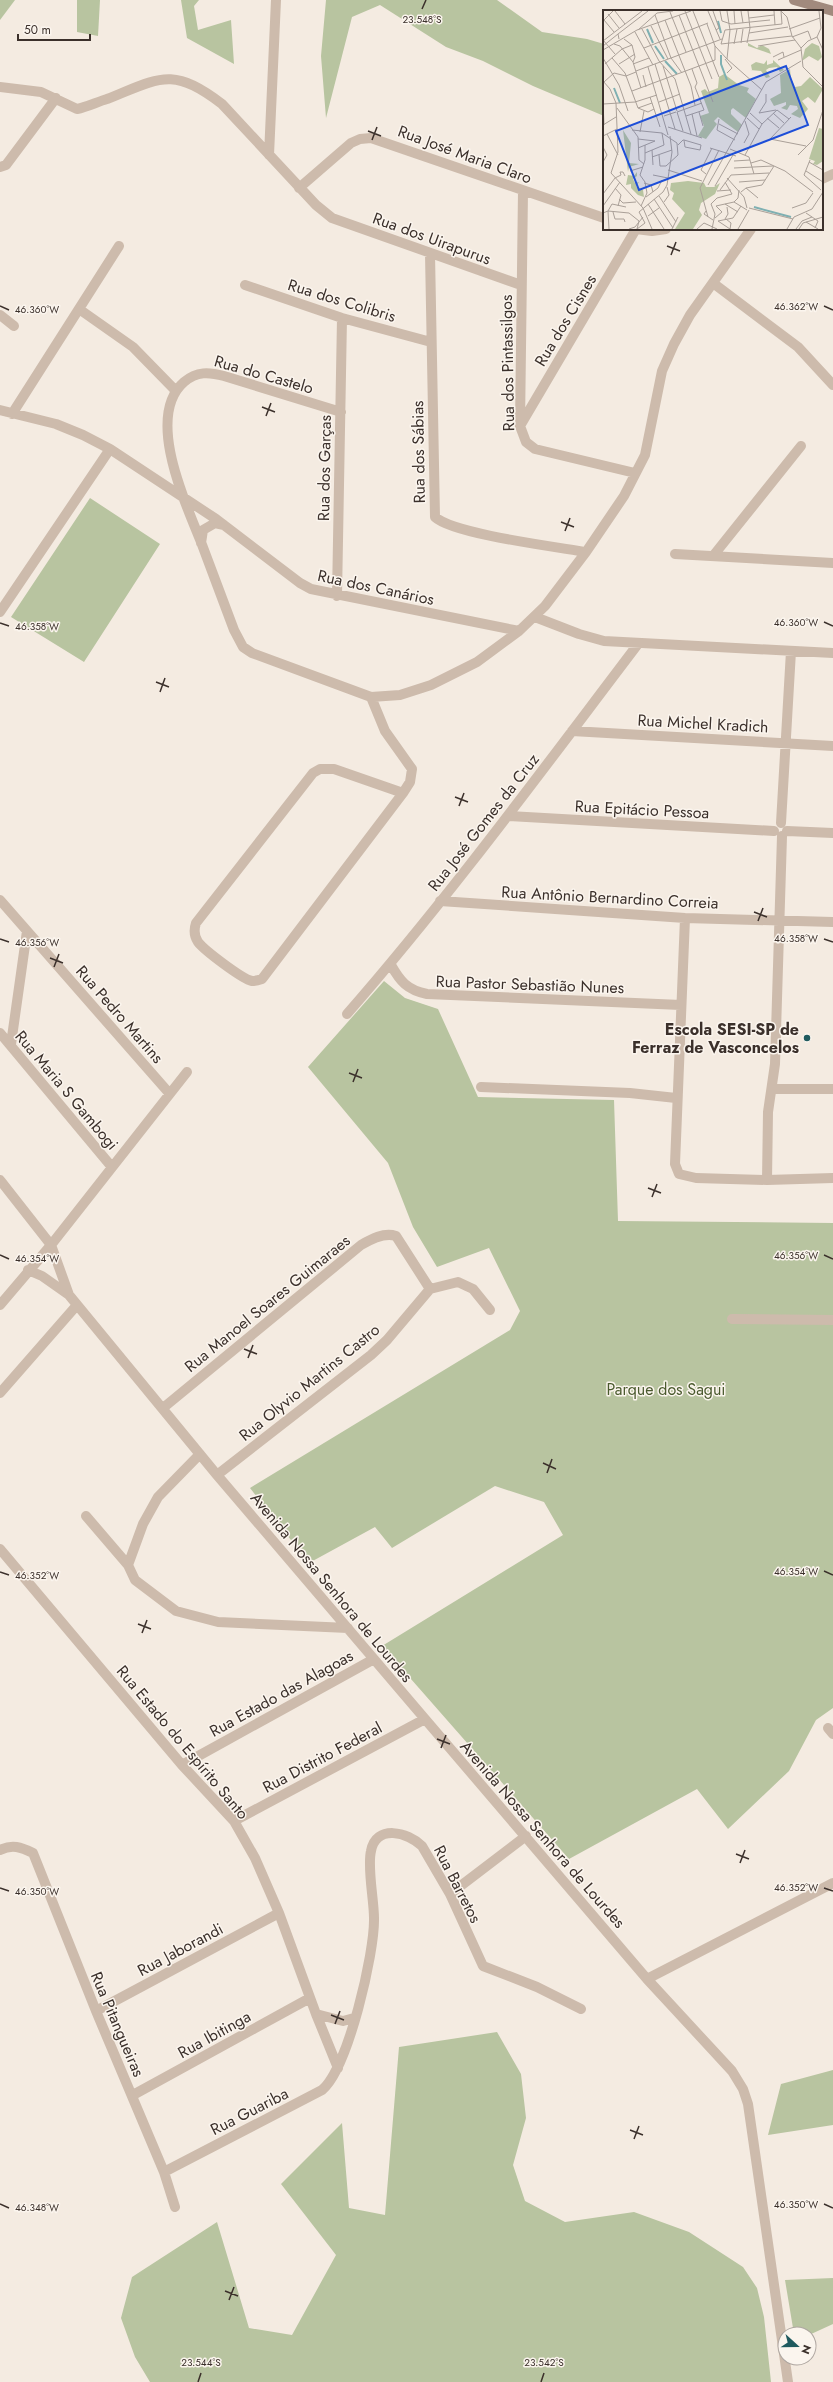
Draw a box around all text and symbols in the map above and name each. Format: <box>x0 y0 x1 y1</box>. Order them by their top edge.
inset map <box>603 10 823 230</box>
text: 23.548°S <box>402 12 442 27</box>
scale bar <box>18 16 90 42</box>
text: 50 m <box>24 21 51 39</box>
street label: Rua José Maria Claro <box>395 120 535 189</box>
street label: Rua dos Uirapurus <box>370 206 494 271</box>
street label: Rua dos Cisnes <box>529 270 602 371</box>
street label: Rua dos Colibris <box>285 273 399 328</box>
street label: Rua dos Pintassilgos <box>495 294 520 432</box>
text: 46.362°W <box>774 299 818 314</box>
text: 46.360°W <box>15 302 59 317</box>
street label: Rua do Castelo <box>212 349 316 400</box>
street label: Rua dos Sábias <box>406 400 431 504</box>
street label: Rua dos Garças <box>312 415 337 521</box>
street label: Rua dos Canários <box>315 564 436 611</box>
text: 46.360°W <box>774 615 818 630</box>
text: 46.358°W <box>15 619 59 634</box>
street label: Rua Michel Kradich <box>637 709 769 738</box>
street label: Rua José Gomes da Cruz <box>422 748 545 896</box>
street label: Rua Epitácio Pessoa <box>574 794 710 825</box>
street label: Rua Antônio Bernardino Correia <box>501 880 719 915</box>
text: 46.358°W <box>774 931 818 946</box>
text: 46.356°W <box>15 935 59 950</box>
street label: Rua Pedro Martins <box>71 960 169 1068</box>
street label: Rua Pastor Sebastião Nunes <box>435 970 625 999</box>
place label: Escola SESI-SP de Ferraz de Vasconcelos <box>632 1018 799 1059</box>
street label: Rua Maria S Gambogi <box>10 1025 124 1155</box>
marker: Escola SESI-SP de Ferraz de Vasconcelos <box>802 1033 812 1043</box>
street label: Rua Manoel Soares Guimaraes <box>180 1229 355 1378</box>
text: 46.356°W <box>774 1248 818 1263</box>
text: 46.354°W <box>15 1251 59 1266</box>
street label: Rua Olyvio Martins Castro <box>234 1318 385 1446</box>
park label: Parque dos Sagui <box>606 1378 726 1401</box>
street label: Avenida Nossa Senhora de Lourdes <box>245 1487 418 1687</box>
text: 46.354°W <box>774 1564 818 1579</box>
text: 46.352°W <box>15 1568 59 1583</box>
street label: Rua Estado das Alagoas <box>205 1644 357 1743</box>
street label: Rua Estado do Espírito Santo <box>111 1660 254 1825</box>
street label: Rua Distrito Federal <box>258 1716 386 1799</box>
street label: Avenida Nossa Senhora de Lourdes <box>455 1736 631 1933</box>
street label: Rua Barretos <box>428 1841 487 1927</box>
text: 46.352°W <box>774 1880 818 1895</box>
text: 46.350°W <box>15 1884 59 1899</box>
street label: Rua Jaborandi <box>133 1917 227 1982</box>
street label: Rua Pitangueiras <box>85 1968 150 2080</box>
street label: Rua Ibitinga <box>174 2005 255 2064</box>
street label: Rua Guariba <box>206 2082 292 2141</box>
text: 46.350°W <box>774 2197 818 2212</box>
text: 46.348°W <box>15 2200 59 2215</box>
north arrow <box>777 2326 817 2366</box>
text: N <box>797 2343 815 2357</box>
text: 23.544°S <box>181 2355 221 2370</box>
text: 23.542°S <box>524 2355 564 2370</box>

